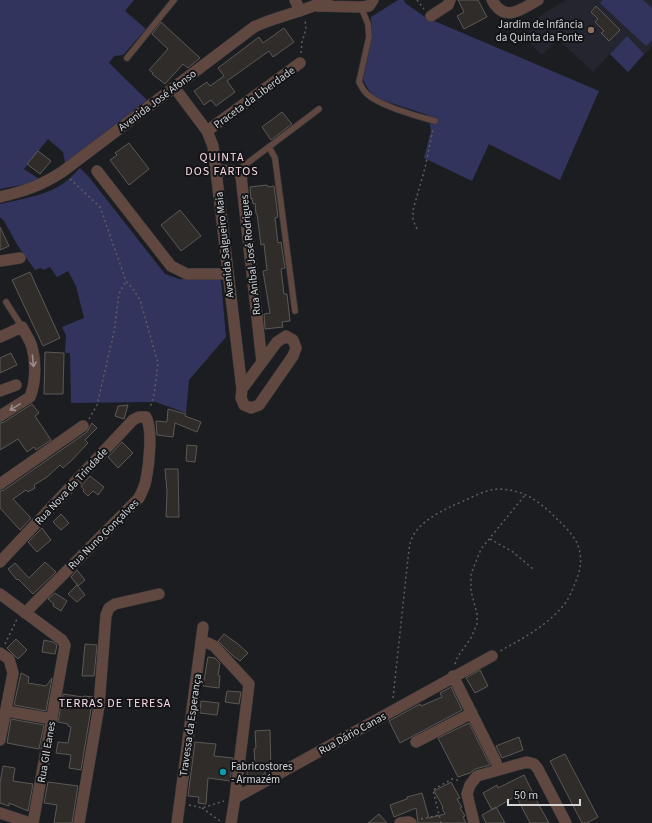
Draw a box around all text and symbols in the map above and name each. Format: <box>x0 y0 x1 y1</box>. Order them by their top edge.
place label: Jardim de Infância da Quinta da Fonte <box>496 17 584 45</box>
marker: Jardim de Infância da Quinta da Fonte <box>586 25 596 35</box>
street label: Praceta da Liberdade <box>211 62 298 132</box>
street label: Avenida José Afonso <box>115 66 199 135</box>
district label: QUINTA DOS FARTOS <box>185 149 259 180</box>
street label: Avenida Salgueiro Maia <box>211 191 238 299</box>
street label: Rua Aníbal José Rodrigues <box>237 194 264 316</box>
one-way arrow <box>30 354 37 367</box>
one-way arrow <box>9 403 21 411</box>
street label: Rua Nova da Trindade <box>32 444 112 528</box>
street label: Rua Nuno Gonçalves <box>65 495 142 573</box>
street label: Travessa da Esperança <box>176 673 205 777</box>
district label: TERRAS DE TERESA <box>59 695 171 712</box>
street label: Rua Dário Canas <box>316 709 389 758</box>
street label: Rua GIl Eanes <box>34 720 59 784</box>
place label: Fabricostores - Armazém <box>231 759 293 787</box>
marker: Fabricostores - Armazém <box>218 767 228 777</box>
scale bar <box>508 781 580 807</box>
text: 50 m <box>514 787 538 804</box>

